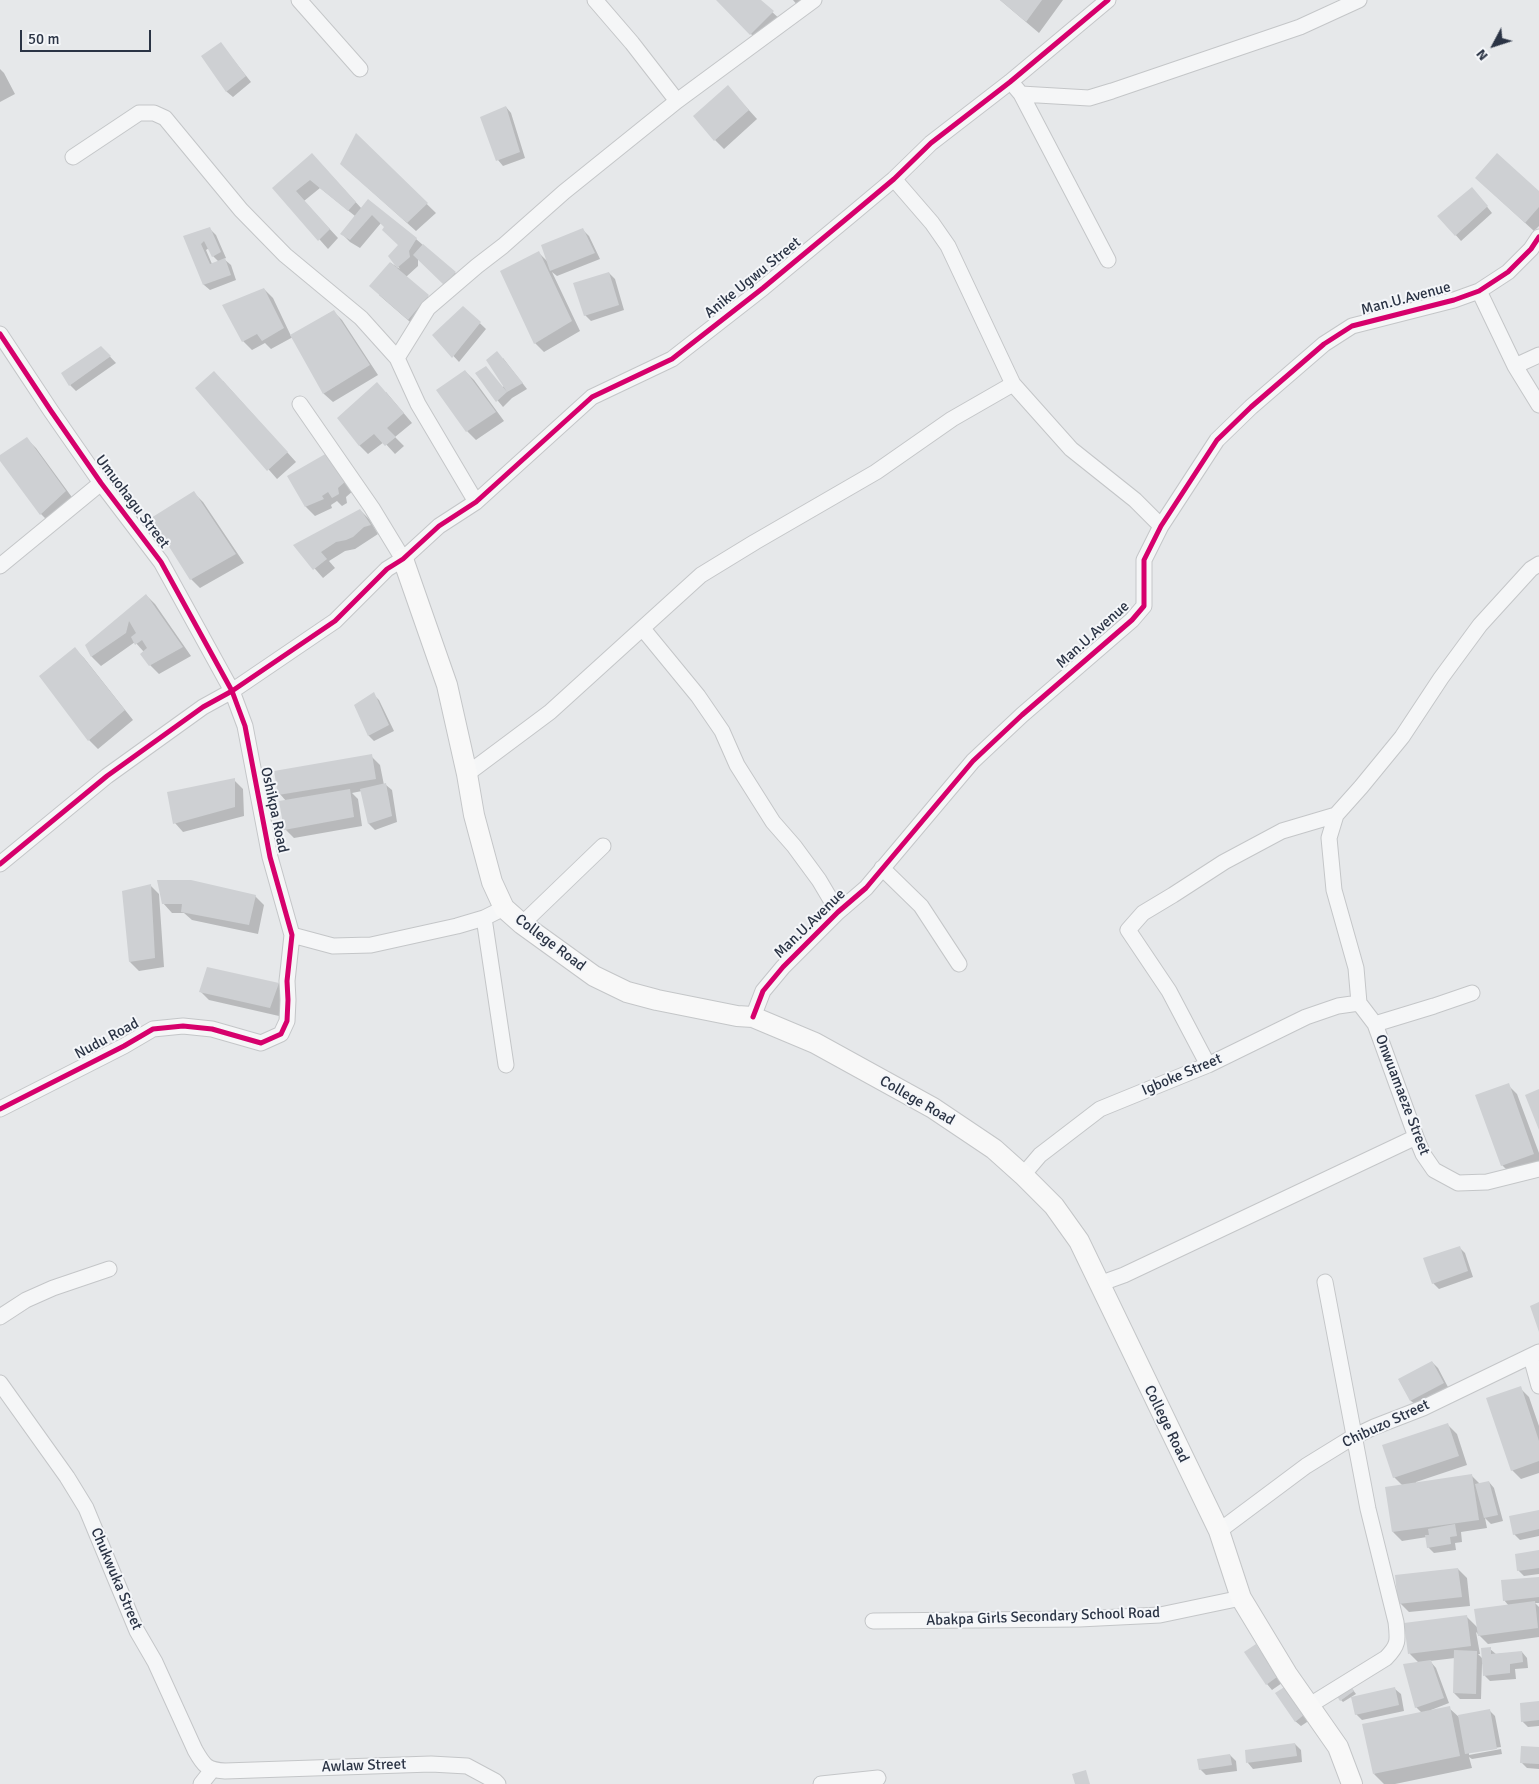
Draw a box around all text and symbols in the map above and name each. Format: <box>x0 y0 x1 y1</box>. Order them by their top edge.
scale bar <box>22 20 154 52</box>
north arrow <box>1469 20 1519 70</box>
text: 50 m <box>28 30 59 48</box>
text: N <box>1472 46 1492 64</box>
street label: Anike Ugwu Street <box>701 234 805 322</box>
street label: Man.U.Avenue <box>1359 278 1453 320</box>
street label: Umuohagu Street <box>91 452 173 552</box>
street label: Man.U.Avenue <box>1053 598 1133 672</box>
street label: Oshikpa Road <box>256 766 292 854</box>
street label: Man.U.Avenue <box>771 886 849 962</box>
street label: College Road <box>511 911 589 975</box>
street label: Nudu Road <box>72 1015 142 1063</box>
street label: Onwuamaeze Street <box>1371 1032 1433 1158</box>
street label: Igboke Street <box>1139 1050 1225 1100</box>
street label: College Road <box>876 1072 958 1130</box>
street label: College Road <box>1140 1382 1192 1466</box>
street label: Chibuzo Street <box>1340 1396 1432 1452</box>
street label: Chukwuka Street <box>86 1525 146 1633</box>
street label: Abakpa Girls Secondary School Road <box>926 1604 1160 1630</box>
street label: Awlaw Street <box>321 1756 407 1776</box>

